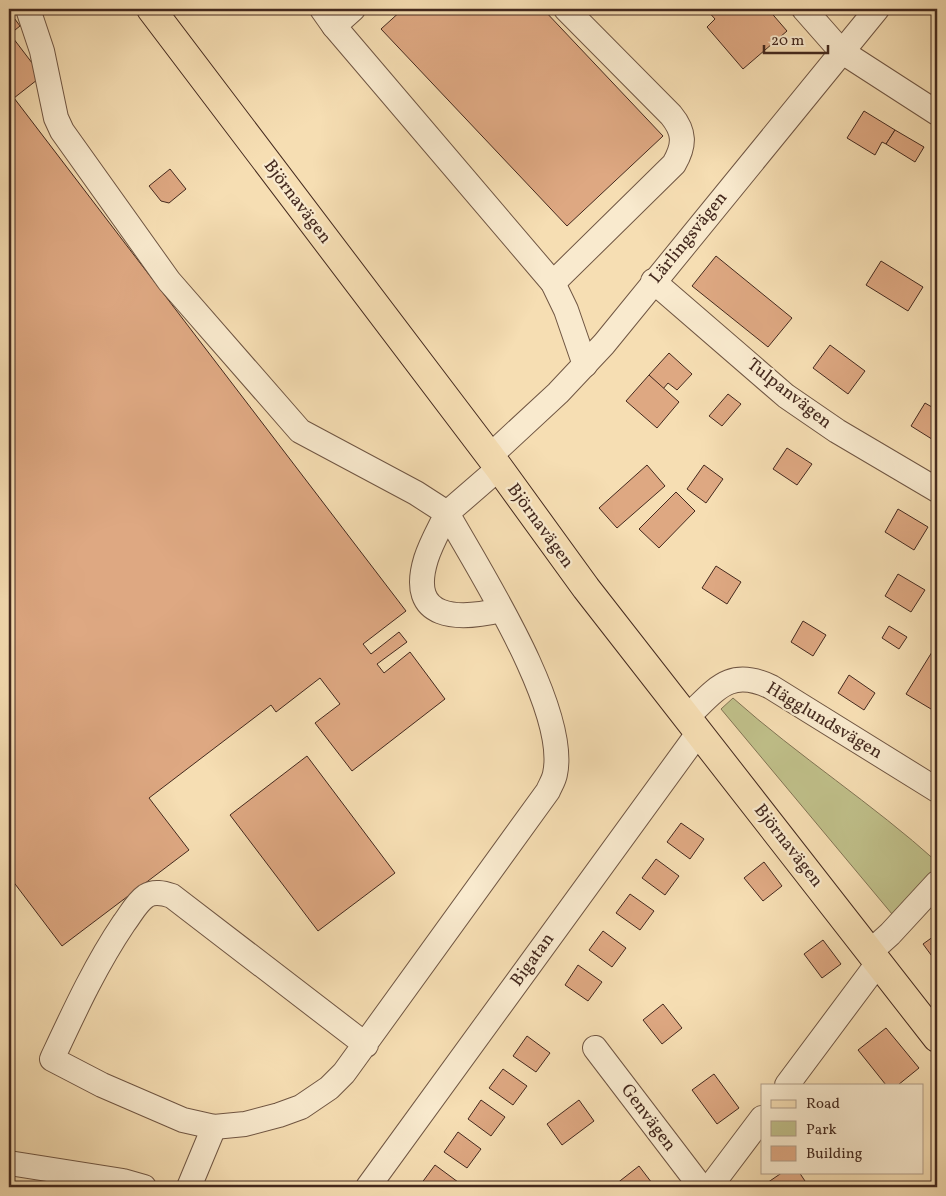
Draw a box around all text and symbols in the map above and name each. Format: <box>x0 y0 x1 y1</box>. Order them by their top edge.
scale bar <box>764 22 827 54</box>
text: 20 m <box>771 31 804 52</box>
street label: Björnavägen <box>257 155 337 249</box>
street label: Lärlingsvägen <box>644 187 734 289</box>
street label: Tulpanvägen <box>741 353 837 435</box>
street label: Björnavägen <box>501 478 580 574</box>
street label: Hägglundsvägen <box>761 676 887 766</box>
street label: Björnavägen <box>748 799 829 893</box>
street label: Bigatan <box>505 928 561 992</box>
street label: Genvägen <box>614 1079 682 1157</box>
legend <box>761 1084 924 1174</box>
text: Road <box>806 1094 840 1115</box>
text: Park <box>806 1120 837 1141</box>
text: Building <box>806 1144 863 1165</box>

